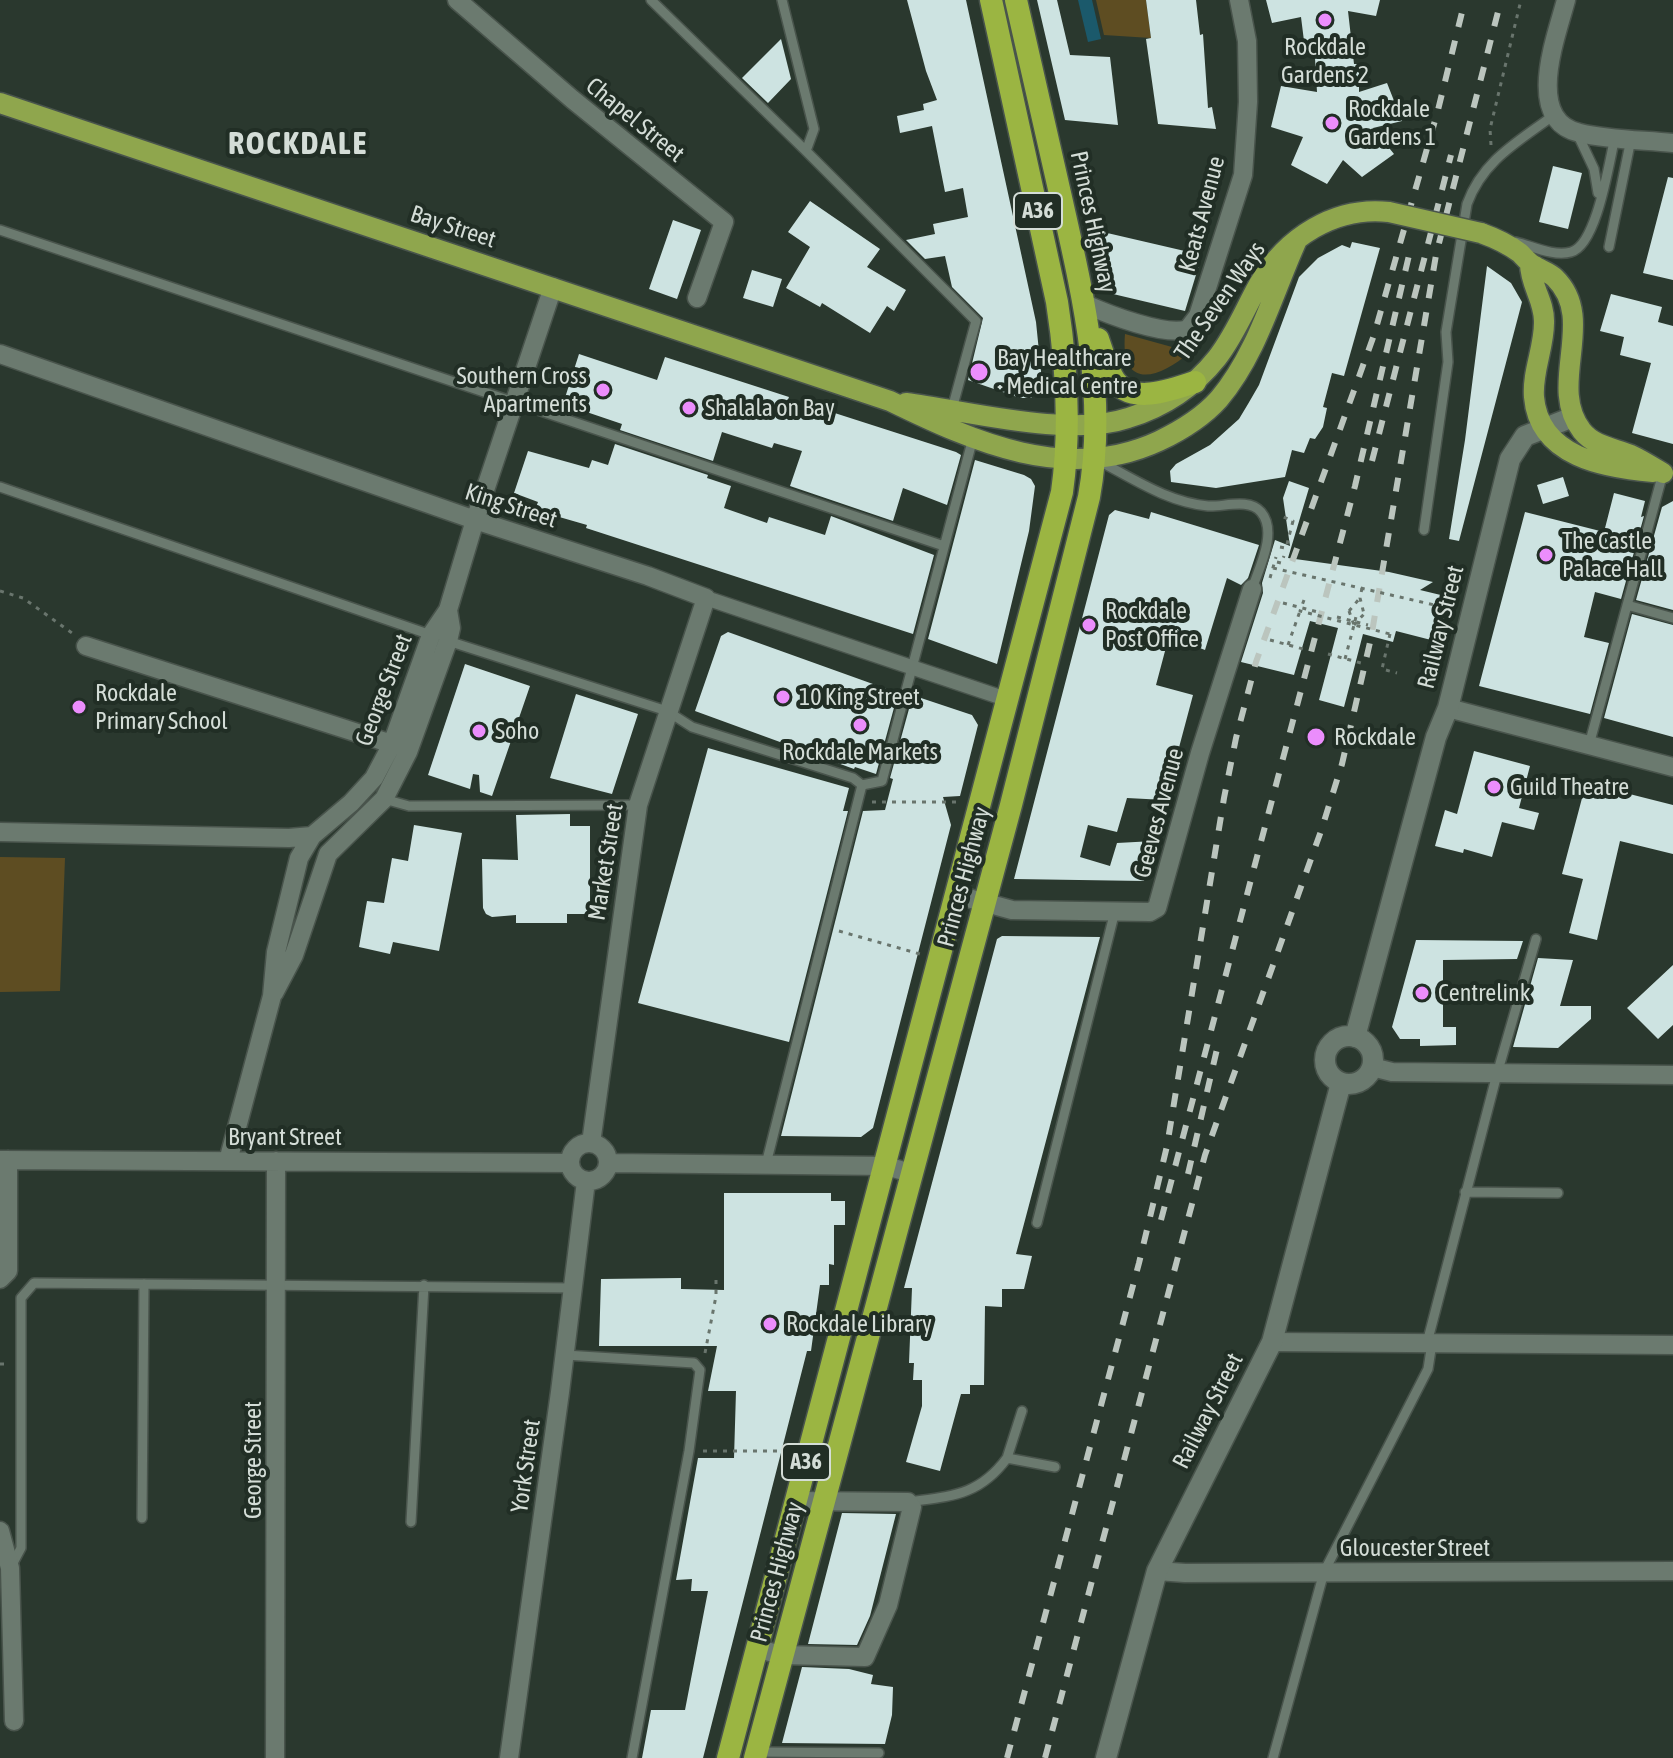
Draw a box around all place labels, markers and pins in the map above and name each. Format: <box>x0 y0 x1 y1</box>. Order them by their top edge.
marker: Rockdale Gardens 2 <box>1316 11 1334 29</box>
place label: Rockdale Gardens 2 <box>1281 33 1369 89</box>
place label: Rockdale Gardens 1 <box>1348 95 1436 151</box>
marker: Rockdale Gardens 1 <box>1323 114 1341 132</box>
place label: Bay Healthcare - Medical Centre <box>997 344 1138 400</box>
marker: Bay Healthcare - Medical Centre <box>968 361 990 383</box>
place label: Southern Cross Apartments <box>456 362 587 418</box>
marker: Southern Cross Apartments <box>594 381 612 399</box>
place label: Shalala on Bay <box>705 394 835 422</box>
marker: Shalala on Bay <box>680 399 698 417</box>
place label: The Castle Palace Hall <box>1562 527 1663 583</box>
marker: The Castle Palace Hall <box>1537 546 1555 564</box>
place label: Rockdale Post Office <box>1105 597 1199 653</box>
marker: Rockdale Post Office <box>1080 616 1098 634</box>
place label: Rockdale Primary School <box>95 679 228 735</box>
place label: 10 King Street <box>799 683 920 711</box>
marker: 10 King Street <box>774 688 792 706</box>
marker: Rockdale Primary School <box>70 698 88 716</box>
marker: Rockdale Markets <box>851 716 869 734</box>
place label: Soho <box>495 717 539 745</box>
marker: Soho <box>470 722 488 740</box>
place label: Rockdale <box>1334 723 1416 751</box>
marker: Rockdale <box>1305 726 1327 748</box>
place label: Rockdale Markets <box>782 738 938 766</box>
place label: Guild Theatre <box>1510 773 1629 801</box>
marker: Guild Theatre <box>1485 778 1503 796</box>
place label: Centrelink <box>1438 979 1530 1007</box>
marker: Centrelink <box>1413 984 1431 1002</box>
place label: Rockdale Library <box>786 1310 932 1338</box>
marker: Rockdale Library <box>761 1315 779 1333</box>

